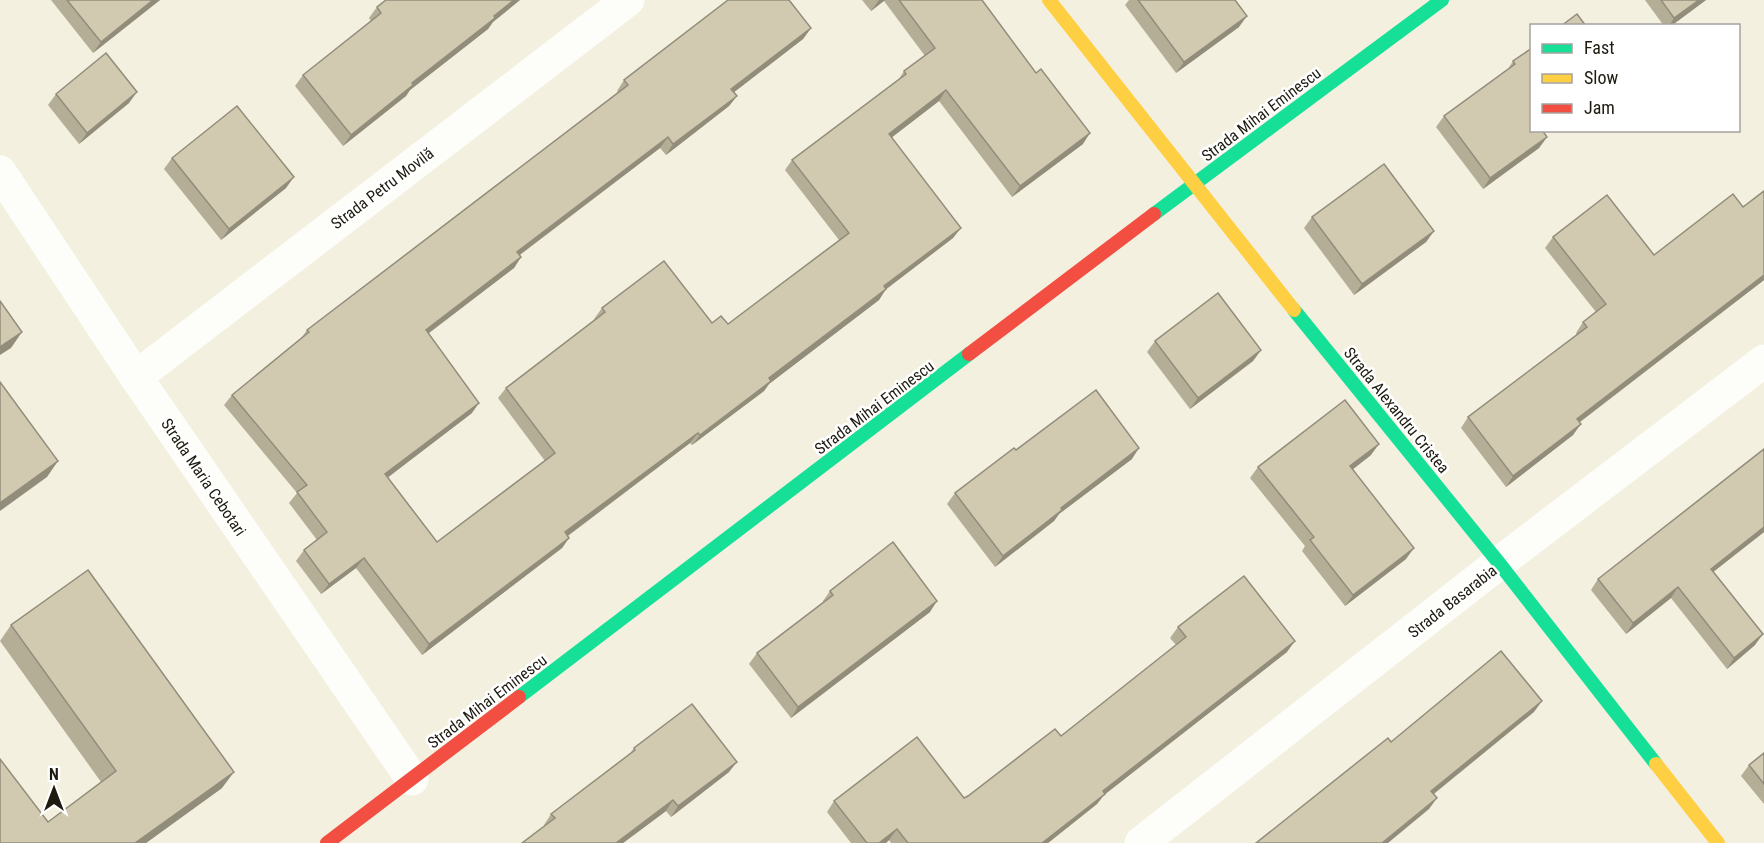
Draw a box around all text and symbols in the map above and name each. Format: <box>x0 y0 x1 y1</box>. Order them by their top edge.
legend <box>1530 24 1740 132</box>
text: Fast <box>1584 37 1615 58</box>
street label: Strada Mihai Eminescu <box>1198 63 1325 165</box>
text: Slow <box>1584 67 1619 88</box>
text: Jam <box>1584 97 1615 118</box>
street label: Strada Petru Movilă <box>327 144 437 233</box>
street label: Strada Alexandru Cristea <box>1340 344 1453 477</box>
street label: Strada Mihai Eminescu <box>811 356 938 458</box>
street label: Strada Maria Cebotari <box>157 415 250 540</box>
street label: Strada Basarabia <box>1404 561 1500 642</box>
street label: Strada Mihai Eminescu <box>424 650 551 752</box>
north arrow <box>24 759 84 819</box>
text: N <box>49 765 59 784</box>

